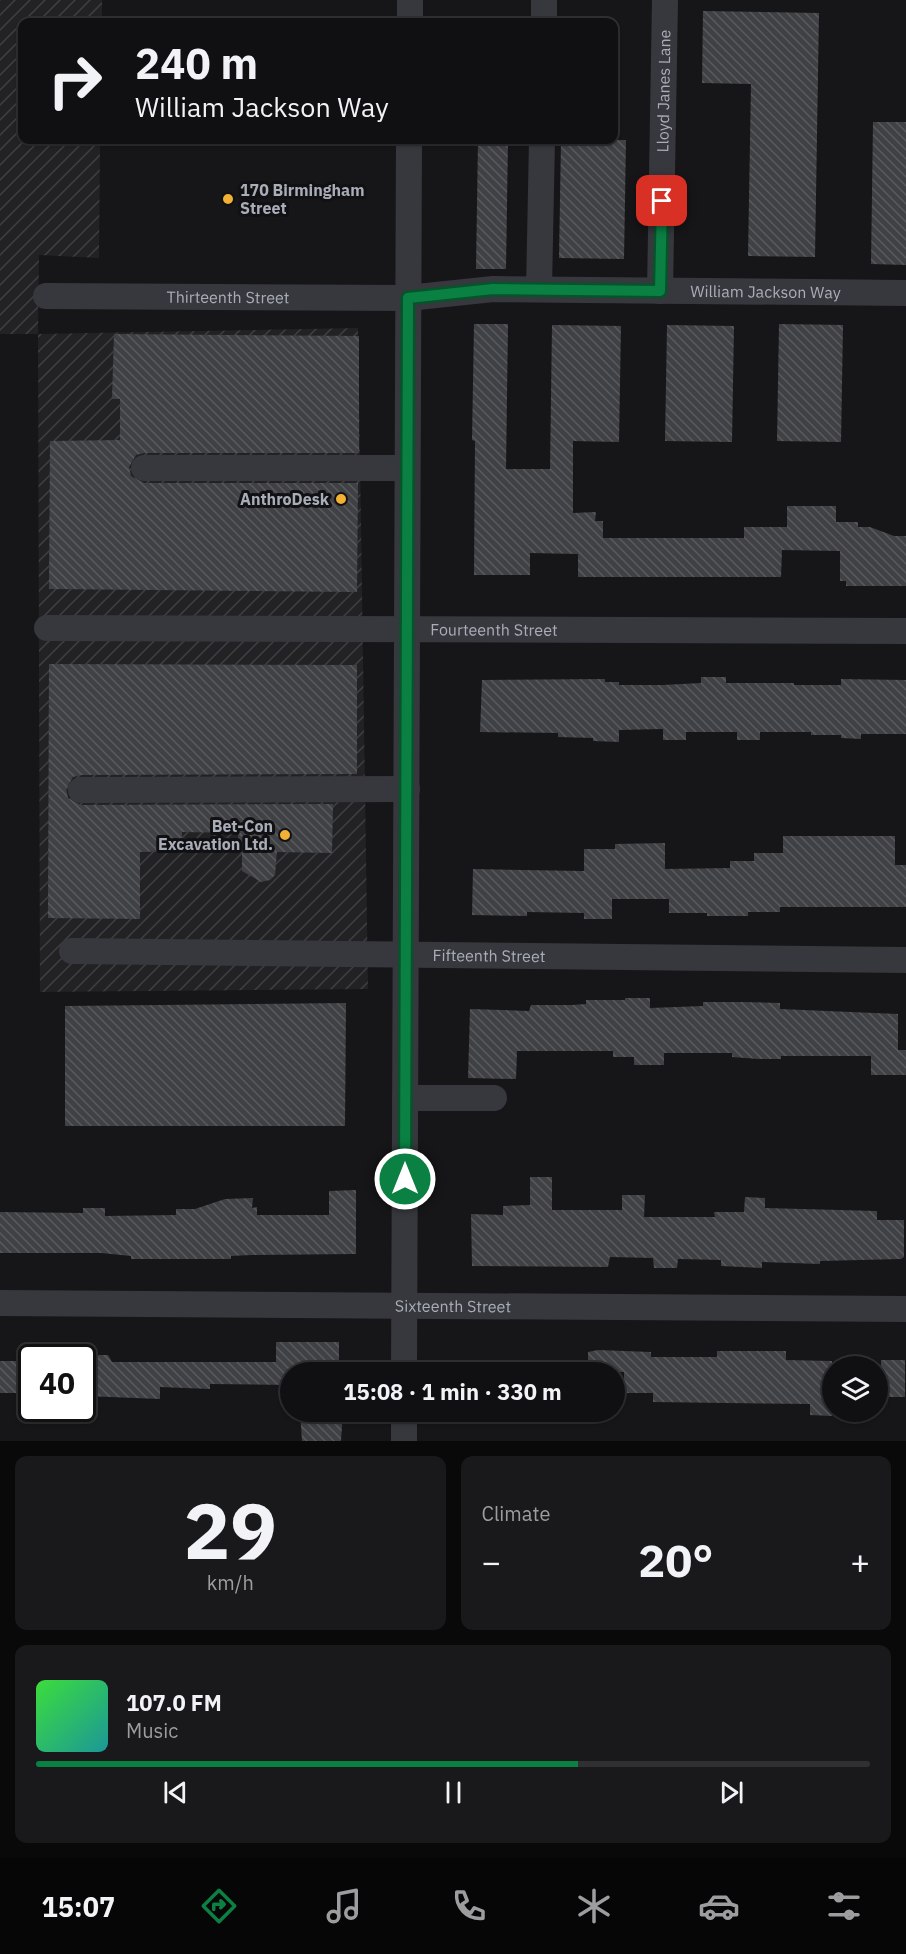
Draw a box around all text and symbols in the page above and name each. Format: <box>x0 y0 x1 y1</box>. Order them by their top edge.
street label: Lloyd Janes Lane <box>652 29 674 153</box>
text: 240 m <box>135 36 258 91</box>
icon: right <box>36 42 114 120</box>
text: William Jackson Way <box>135 89 389 124</box>
pin <box>636 175 687 226</box>
place label: 170 Birmingham Street <box>240 180 364 218</box>
icon: arrive <box>645 184 678 217</box>
marker: 170 Birmingham Street <box>221 192 235 206</box>
street label: William Jackson Way <box>690 281 841 302</box>
street label: Thirteenth Street <box>166 287 289 307</box>
place label: AnthroDesk <box>240 489 330 509</box>
marker: AnthroDesk <box>334 492 348 506</box>
street label: Fourteenth Street <box>430 619 558 640</box>
place label: Bet-Con Excavation Ltd. <box>158 816 273 854</box>
marker: Bet-Con Excavation Ltd. <box>278 828 292 842</box>
street label: Fifteenth Street <box>432 945 546 966</box>
position arrow <box>373 1147 437 1211</box>
street label: Sixteenth Street <box>395 1296 511 1316</box>
speed limit sign: 40 <box>18 1344 96 1422</box>
map controls <box>822 1356 888 1422</box>
button: layers <box>822 1356 888 1422</box>
text: 15:08 · 1 min · 330 m <box>343 1377 562 1406</box>
text: 29 <box>183 1479 277 1580</box>
text: Climate <box>482 1500 550 1527</box>
text: 20° <box>638 1531 713 1589</box>
text: − <box>482 1540 501 1583</box>
text: + <box>850 1540 870 1583</box>
text: km/h <box>207 1569 254 1596</box>
text: 107.0 FM <box>126 1688 222 1717</box>
text: Music <box>126 1717 178 1744</box>
icon: previous <box>159 1776 192 1809</box>
icon: pause <box>437 1776 470 1809</box>
icon: next <box>715 1776 748 1809</box>
icon: directions <box>198 1885 240 1927</box>
icon: music <box>323 1885 365 1927</box>
icon: phone <box>448 1885 490 1927</box>
icon: climate <box>573 1885 615 1927</box>
icon: car <box>698 1885 740 1927</box>
icon: filters <box>823 1885 865 1927</box>
text: 15:07 <box>41 1889 115 1924</box>

